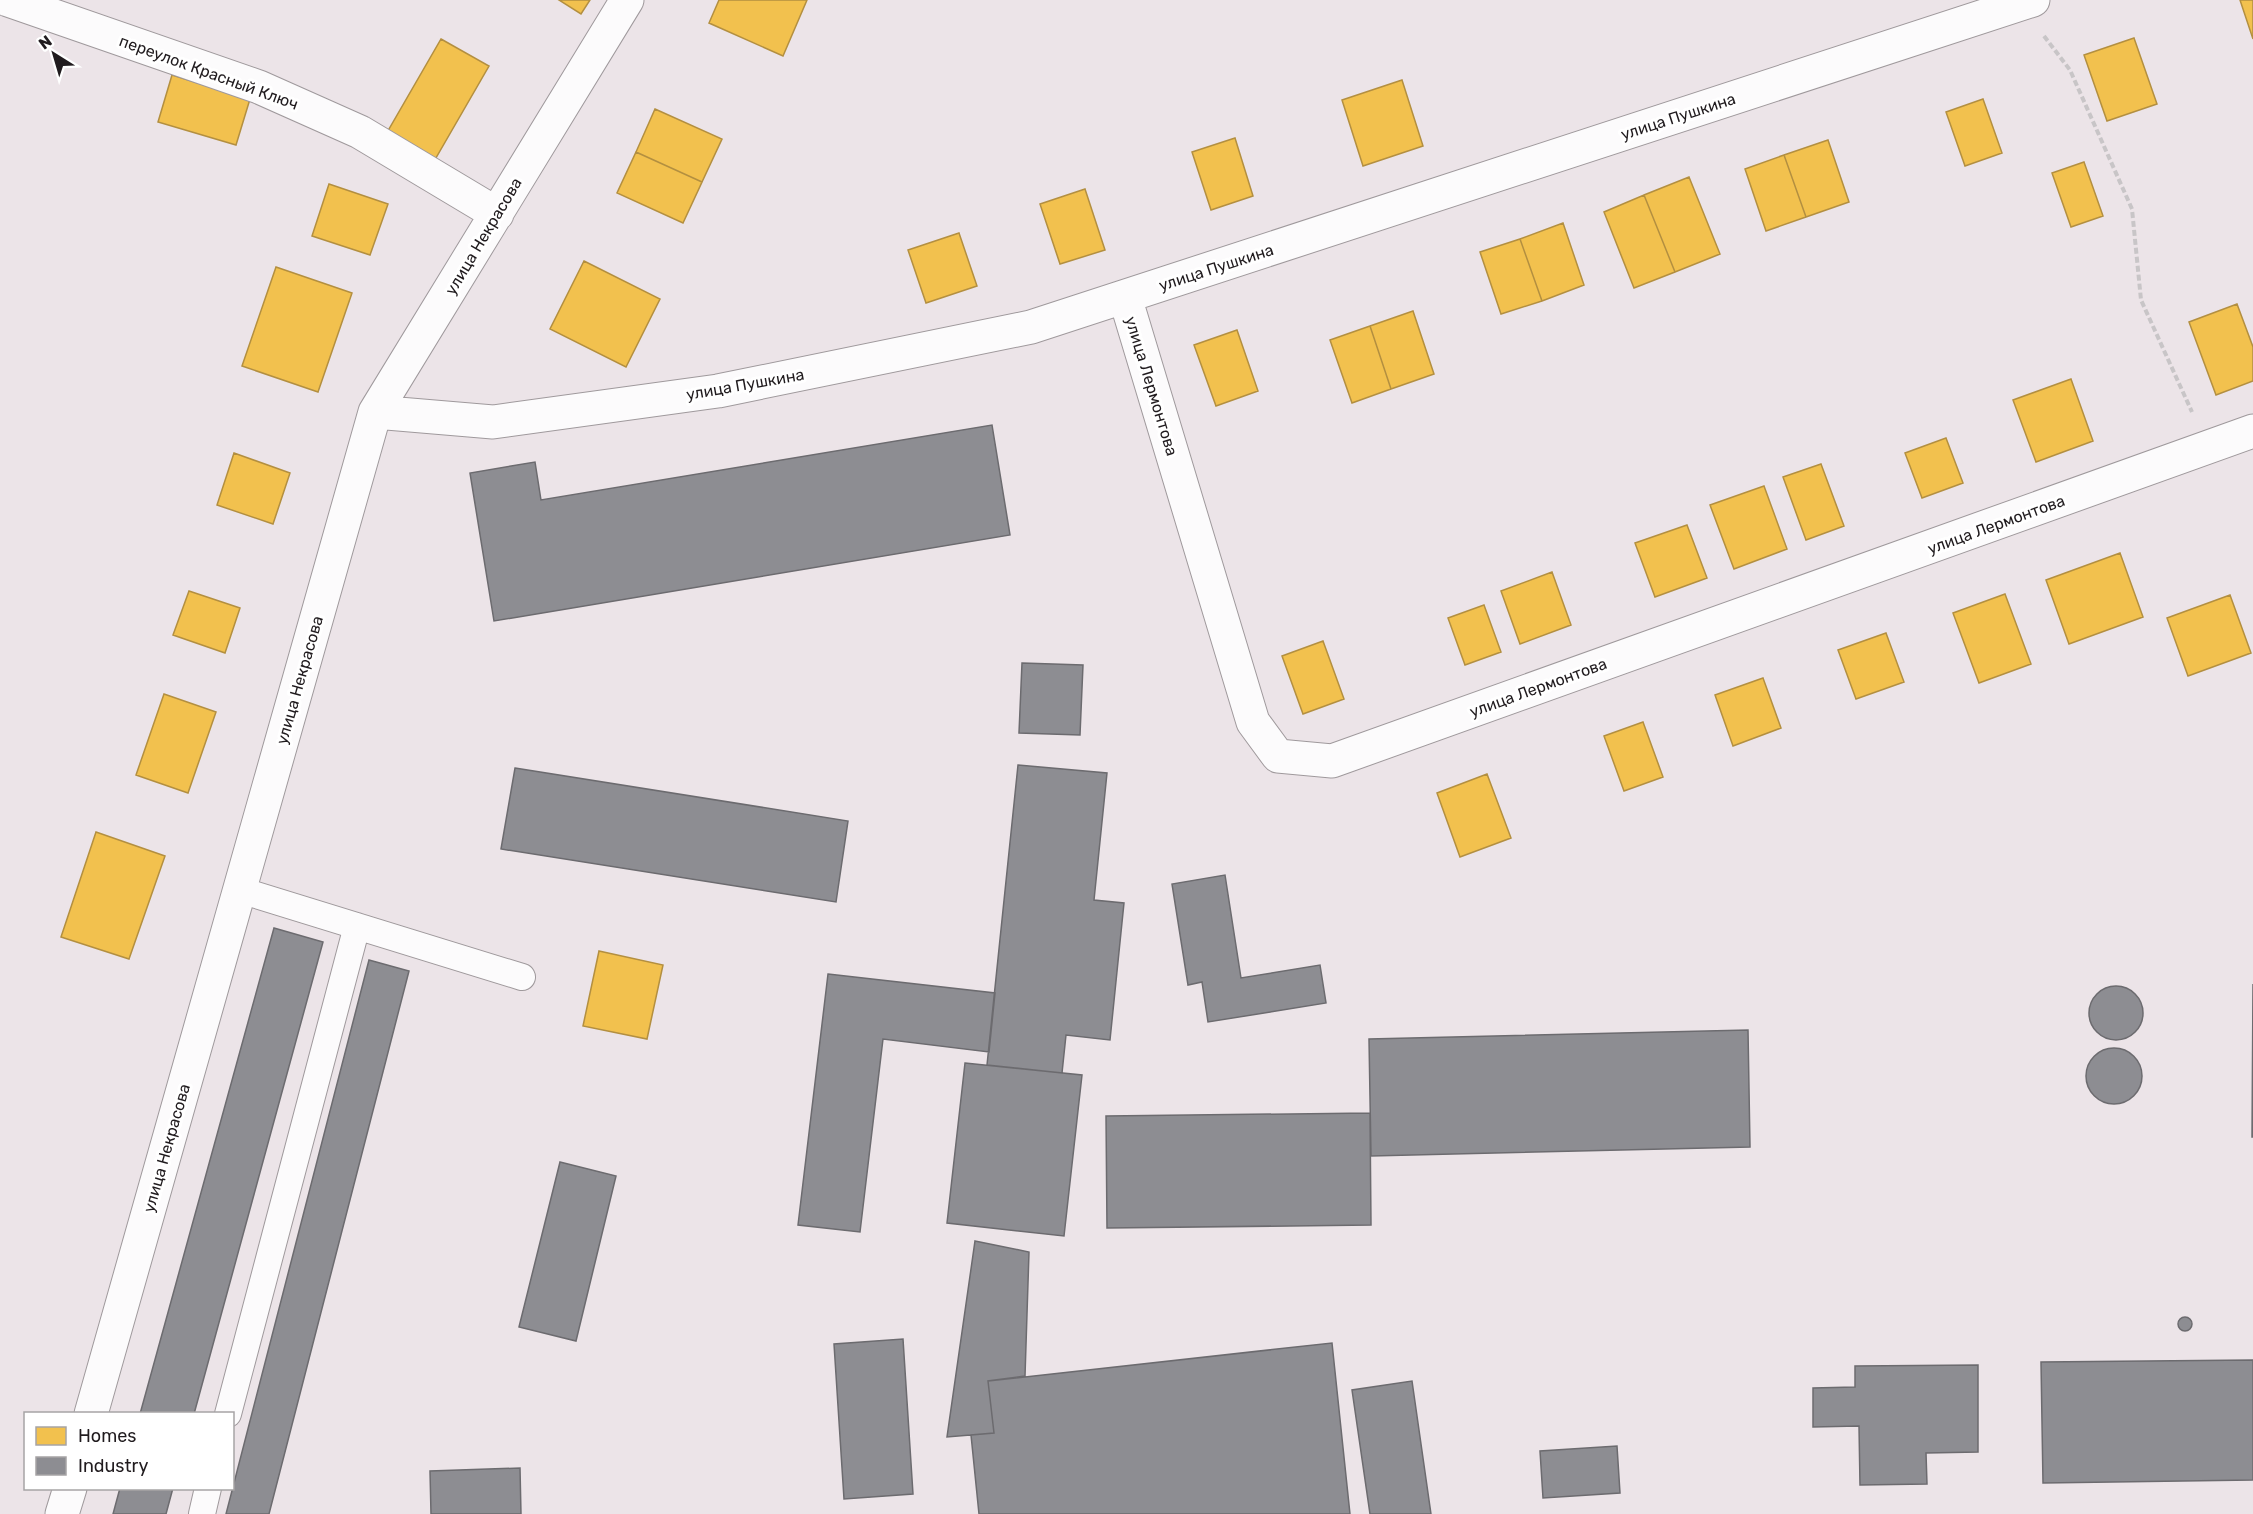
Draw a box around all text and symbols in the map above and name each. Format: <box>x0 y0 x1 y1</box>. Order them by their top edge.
north arrow <box>24 24 84 84</box>
text: N <box>35 31 56 53</box>
street label: переулок Красный Ключ <box>117 31 301 114</box>
street label: улица Пушкина <box>1618 89 1738 144</box>
street label: улица Некрасова <box>441 174 526 298</box>
street label: улица Пушкина <box>1156 240 1276 295</box>
street label: улица Лермонтова <box>1121 314 1182 458</box>
street label: улица Пушкина <box>685 365 806 404</box>
street label: улица Лермонтова <box>1925 491 2067 558</box>
street label: улица Некрасова <box>272 614 327 747</box>
street label: улица Лермонтова <box>1467 654 1609 721</box>
street label: улица Некрасова <box>139 1082 194 1215</box>
legend <box>24 1412 234 1490</box>
text: Homes <box>78 1425 136 1447</box>
text: Industry <box>78 1455 148 1477</box>

